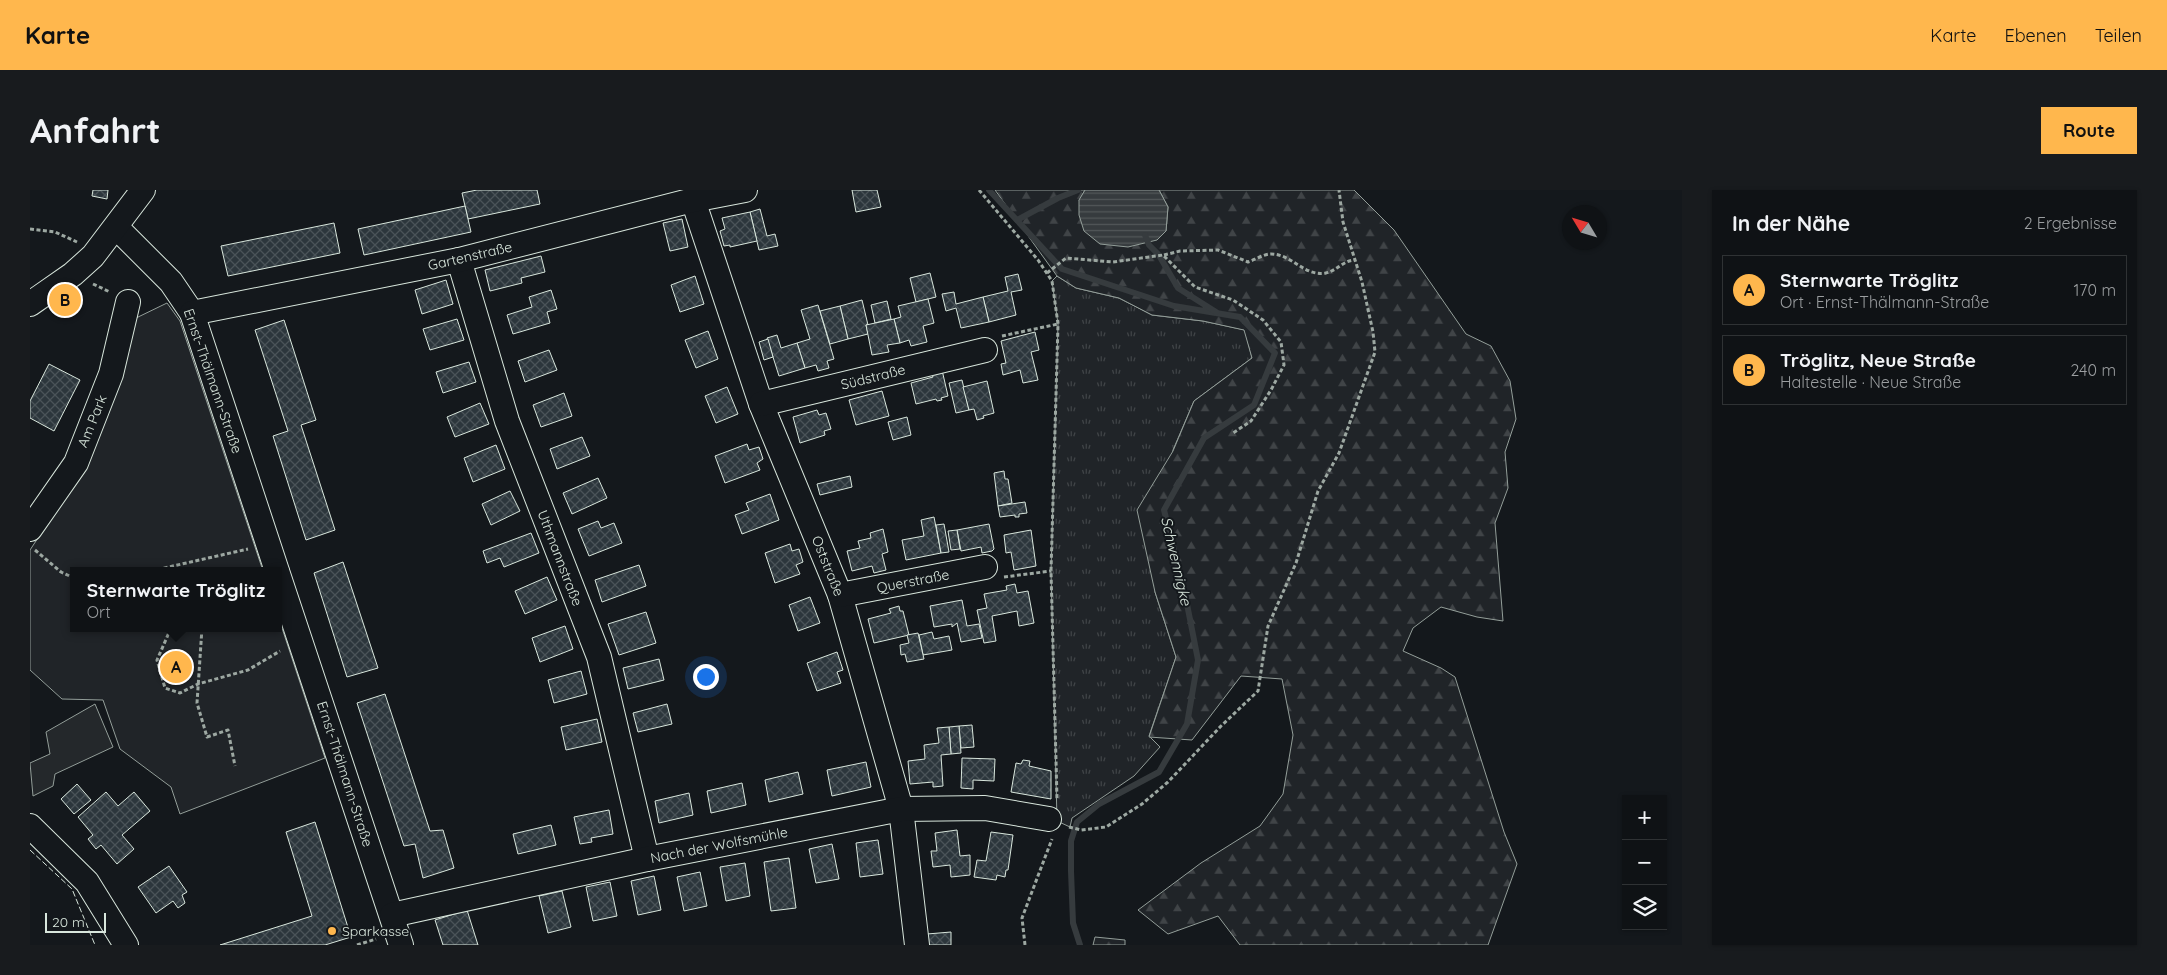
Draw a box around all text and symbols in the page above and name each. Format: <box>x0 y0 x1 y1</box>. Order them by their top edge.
text: Karte <box>25 20 90 50</box>
text: Karte <box>1930 24 1976 47</box>
text: Ebenen <box>2004 24 2067 47</box>
text: Teilen <box>2095 24 2142 47</box>
button: Route <box>2041 107 2137 154</box>
text: Anfahrt <box>30 108 161 152</box>
north arrow <box>1562 205 1607 250</box>
text: In der Nähe <box>1732 210 1850 236</box>
text: 2 Ergebnisse <box>2024 213 2117 233</box>
street label: Gartenstraße <box>426 238 514 274</box>
text: Sternwarte Tröglitz <box>1780 268 1958 292</box>
text: A <box>1744 280 1754 300</box>
text: 170 m <box>2073 280 2116 300</box>
pin: B <box>49 281 81 319</box>
text: Ort · Ernst-Thälmann-Straße <box>1780 292 1989 312</box>
street label: Ernst-Thälmann-Straße <box>180 306 246 456</box>
text: Tröglitz, Neue Straße <box>1780 348 1976 372</box>
street label: Südstraße <box>839 360 907 394</box>
text: B <box>1744 360 1754 380</box>
text: 240 m <box>2070 360 2116 380</box>
text: Haltestelle · Neue Straße <box>1780 372 1961 392</box>
street label: Am Park <box>73 392 111 450</box>
street label: Uthmannstraße <box>533 507 587 609</box>
water label: Schwennigke <box>1157 515 1196 608</box>
street label: Oststraße <box>808 533 848 599</box>
street label: Querstraße <box>875 565 951 597</box>
popup <box>70 567 282 632</box>
text: Sternwarte Tröglitz <box>87 578 265 602</box>
text: Ort <box>87 602 111 622</box>
pin: A <box>160 648 192 686</box>
your location <box>693 664 719 690</box>
street label: Ernst-Thälmann-Straße <box>313 699 377 849</box>
map controls <box>1622 795 1667 930</box>
button: + <box>1622 795 1667 840</box>
street label: Nach der Wolfsmühle <box>649 823 789 867</box>
button: − <box>1622 840 1667 885</box>
button: layers <box>1622 885 1667 930</box>
scale bar <box>45 910 106 933</box>
text: 20 m <box>52 913 85 931</box>
place label: Sparkasse <box>342 922 409 940</box>
marker: Sparkasse <box>326 925 338 937</box>

